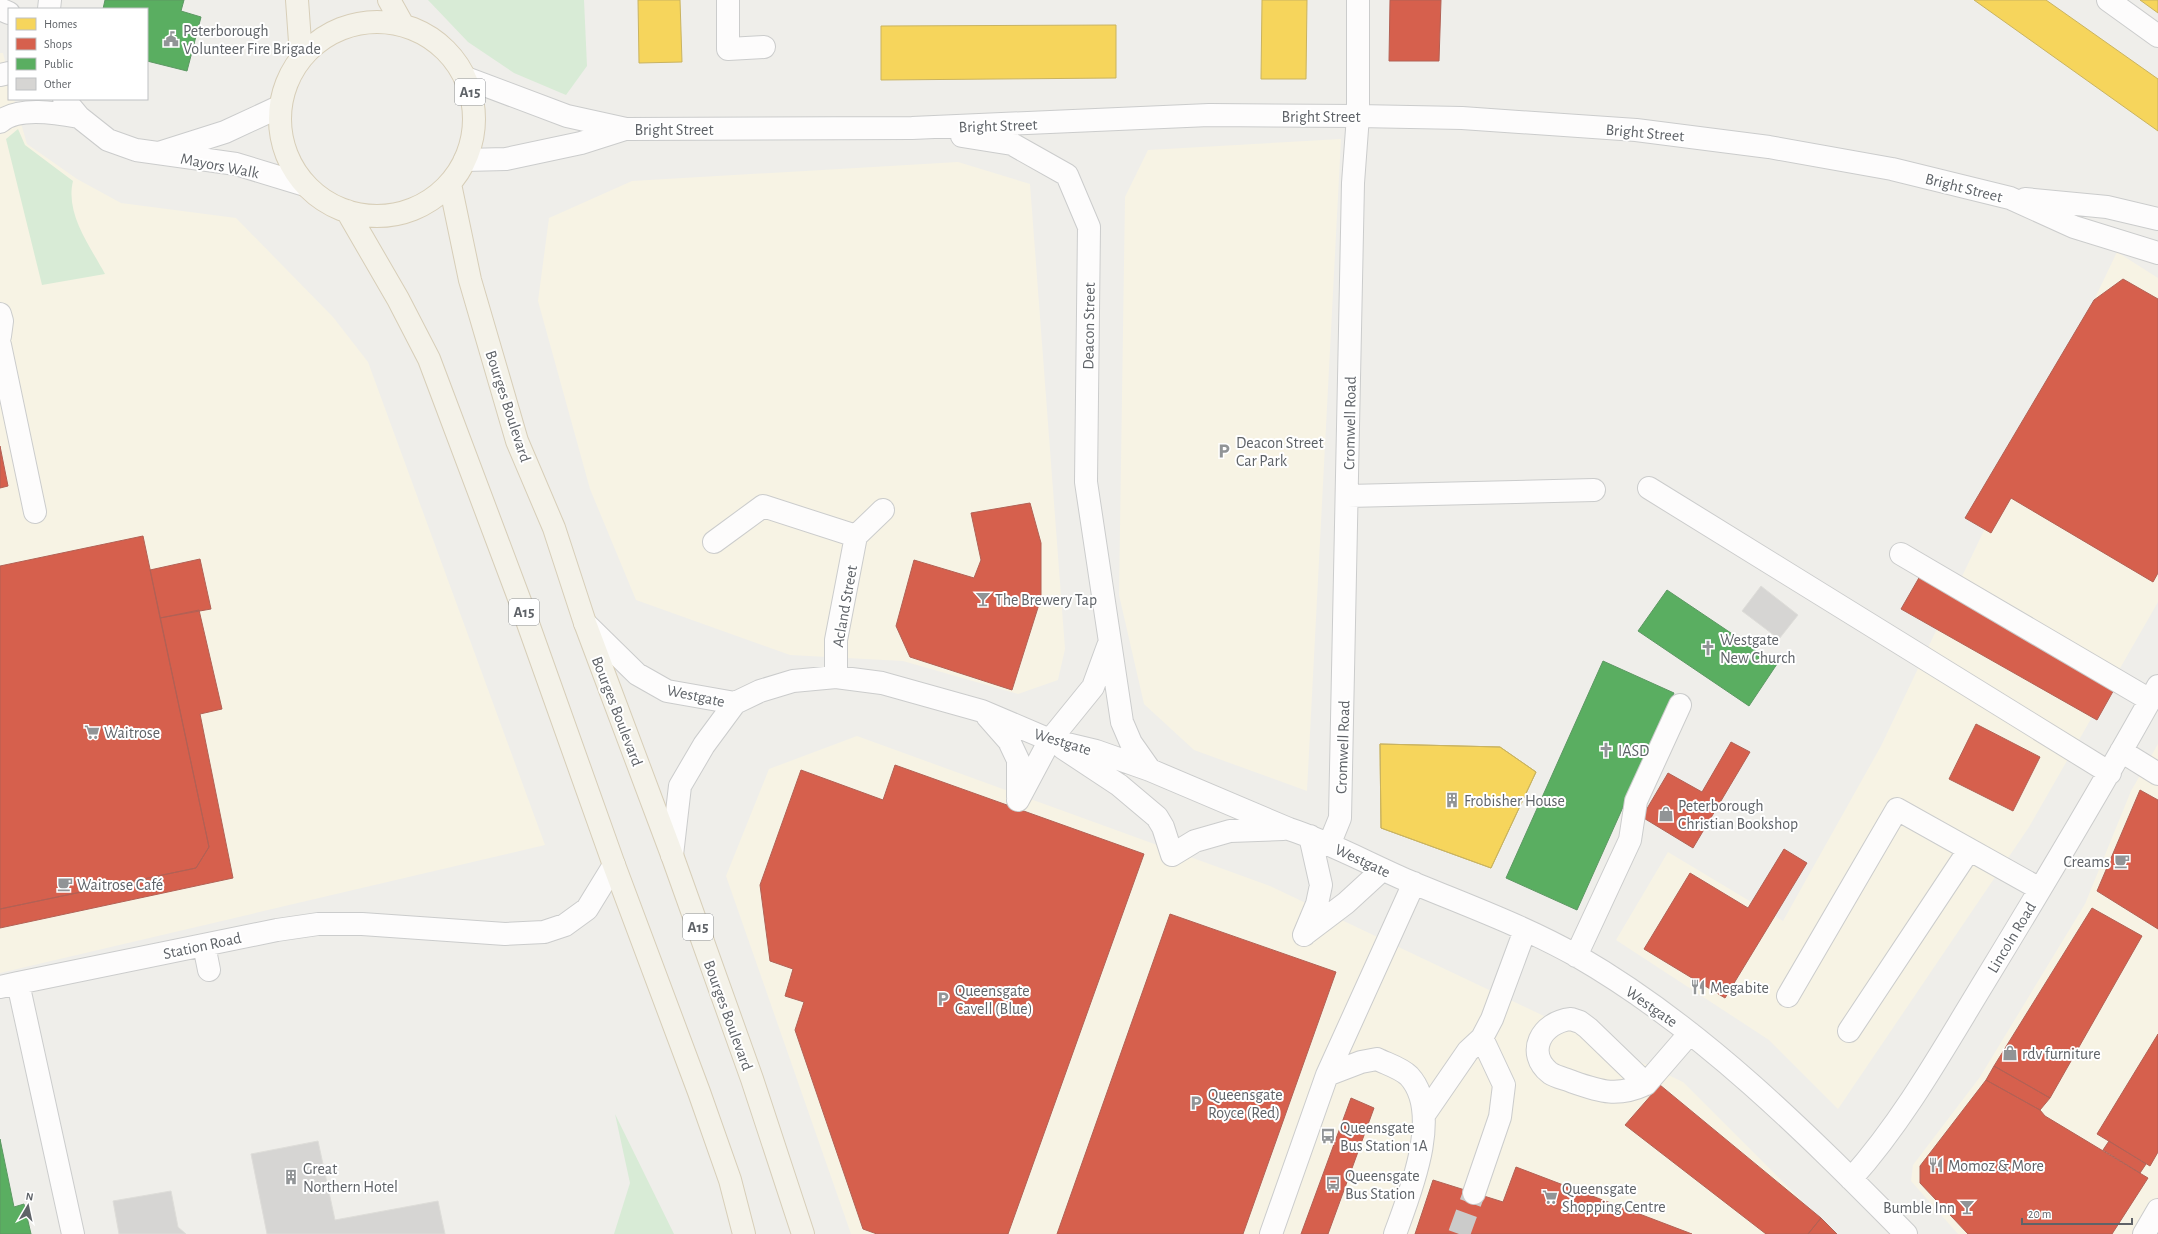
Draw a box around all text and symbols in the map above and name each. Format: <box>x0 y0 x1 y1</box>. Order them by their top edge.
legend <box>8 8 148 100</box>
text: Homes <box>44 18 77 30</box>
place label: Peterborough Volunteer Fire Brigade <box>183 23 321 57</box>
public building icon: Peterborough Volunteer Fire Brigade <box>162 30 180 48</box>
text: Shops <box>44 38 72 50</box>
text: Public <box>44 58 73 70</box>
text: Other <box>44 78 71 90</box>
road number: A15 <box>455 79 485 105</box>
street label: Bright Street <box>1282 109 1361 125</box>
street label: Bright Street <box>958 117 1038 135</box>
street label: Bright Street <box>635 122 714 138</box>
street label: Bright Street <box>1605 122 1685 144</box>
street label: Mayors Walk <box>179 151 261 183</box>
street label: Bright Street <box>1923 171 2004 205</box>
street label: Deacon Street <box>1080 282 1098 370</box>
street label: Bourges Boulevard <box>482 349 534 464</box>
street label: Cromwell Road <box>1341 376 1359 470</box>
place label: Deacon Street Car Park <box>1236 435 1324 469</box>
parking icon: Deacon Street Car Park <box>1215 442 1233 460</box>
street label: Acland Street <box>830 564 860 649</box>
bar icon: The Brewery Tap <box>974 590 992 608</box>
place label: The Brewery Tap <box>995 592 1097 609</box>
road number: A15 <box>509 599 539 625</box>
place label: Westgate New Church <box>1720 632 1796 666</box>
church icon: Westgate New Church <box>1699 639 1717 657</box>
street label: Bourges Boulevard <box>589 654 645 768</box>
street label: Westgate <box>665 682 726 710</box>
street label: Cromwell Road <box>1333 700 1353 794</box>
supermarket icon: Waitrose <box>83 723 101 741</box>
place label: Waitrose <box>104 725 160 741</box>
street label: Westgate <box>1032 726 1093 758</box>
church icon: IASD <box>1597 741 1615 759</box>
place label: IASD <box>1618 743 1649 759</box>
building icon: Frobisher House <box>1443 791 1461 809</box>
place label: Frobisher House <box>1464 793 1565 809</box>
place label: Peterborough Christian Bookshop <box>1678 798 1798 832</box>
shop icon: Peterborough Christian Bookshop <box>1657 805 1675 823</box>
street label: Westgate <box>1333 841 1393 881</box>
cafe icon: Creams <box>2113 852 2131 870</box>
place label: Creams <box>2064 854 2110 870</box>
cafe icon: Waitrose Café <box>56 875 74 893</box>
place label: Waitrose Café <box>77 877 163 893</box>
street label: Lincoln Road <box>1985 899 2039 976</box>
road number: A15 <box>683 914 713 940</box>
street label: Station Road <box>162 930 243 962</box>
street label: Bourges Boulevard <box>701 958 755 1073</box>
restaurant icon: Megabite <box>1689 978 1707 996</box>
place label: Megabite <box>1710 980 1769 996</box>
place label: Queensgate Cavell (Blue) <box>955 983 1033 1017</box>
street label: Westgate <box>1623 983 1680 1030</box>
parking icon: Queensgate Cavell (Blue) <box>934 990 952 1008</box>
shop icon: rdv furniture <box>2001 1044 2019 1062</box>
place label: rdv furniture <box>2022 1046 2101 1062</box>
place label: Queensgate Royce (Red) <box>1208 1087 1283 1122</box>
parking icon: Queensgate Royce (Red) <box>1187 1094 1205 1112</box>
place label: Queensgate Bus Station 1A <box>1340 1120 1428 1154</box>
bus stop icon: Queensgate Bus Station 1A <box>1319 1127 1337 1145</box>
restaurant icon: Momoz & More <box>1927 1156 1945 1174</box>
place label: Momoz & More <box>1948 1158 2044 1174</box>
place label: Great Northern Hotel <box>303 1161 398 1195</box>
building icon: Great Northern Hotel <box>282 1168 300 1186</box>
place label: Queensgate Bus Station <box>1345 1168 1420 1202</box>
bus stop icon: Queensgate Bus Station <box>1324 1175 1342 1193</box>
place label: Queensgate Shopping Centre <box>1562 1181 1666 1215</box>
north arrow <box>8 1186 48 1226</box>
supermarket icon: Queensgate Shopping Centre <box>1541 1188 1559 1206</box>
text: N <box>25 1191 34 1203</box>
bar icon: Bumble Inn <box>1958 1198 1976 1216</box>
place label: Bumble Inn <box>1883 1200 1955 1216</box>
scale bar <box>2022 1200 2132 1226</box>
text: 20 m <box>2028 1208 2051 1220</box>

